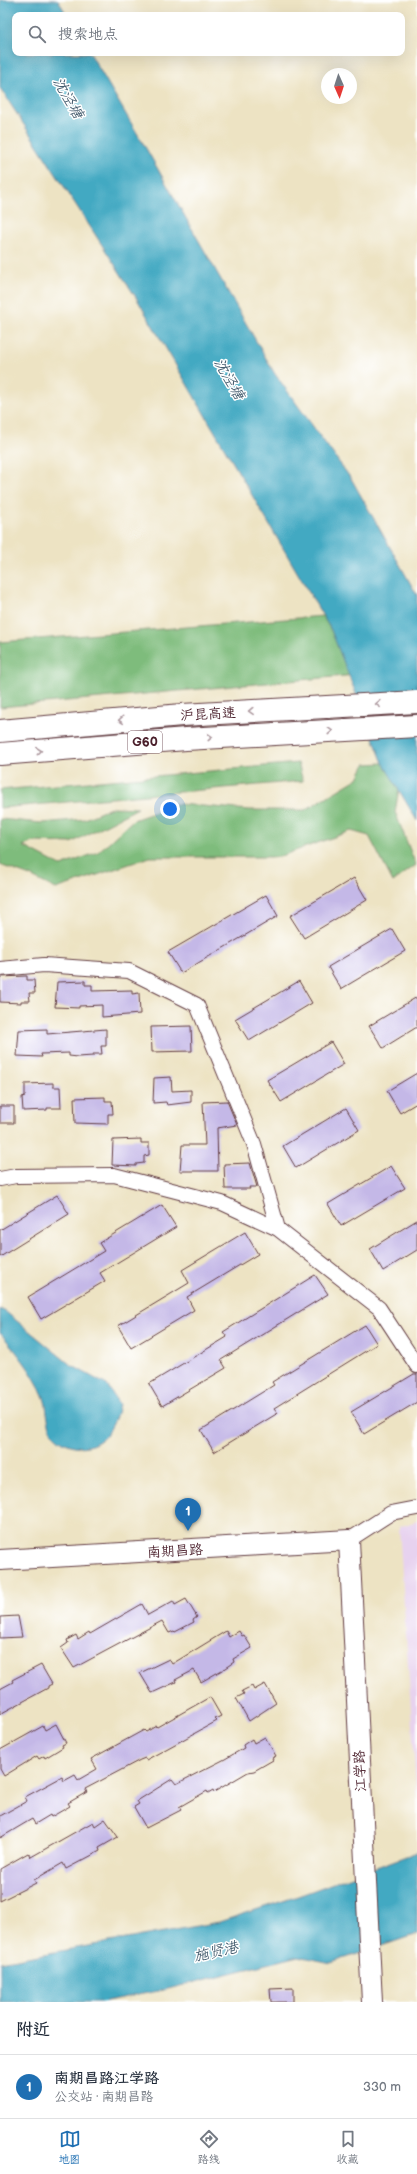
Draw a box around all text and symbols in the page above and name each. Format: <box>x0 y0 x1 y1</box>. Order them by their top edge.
search box <box>12 12 405 56</box>
icon: search <box>26 23 48 45</box>
text: 搜索地点 <box>58 25 118 44</box>
north arrow <box>321 68 357 104</box>
water label: 沈泾塘 <box>49 74 88 124</box>
water label: 沈泾塘 <box>210 355 249 405</box>
one-way arrow <box>375 700 381 709</box>
street label: 沪昆高速 <box>180 704 236 724</box>
one-way arrow <box>248 707 254 716</box>
one-way arrow <box>118 716 124 725</box>
one-way arrow <box>327 726 333 735</box>
road number: G60 <box>128 731 162 753</box>
one-way arrow <box>207 733 213 742</box>
one-way arrow <box>36 747 42 756</box>
your location <box>160 799 180 819</box>
pin: 1 <box>175 1498 201 1531</box>
street label: 南期昌路 <box>147 1541 203 1561</box>
street label: 江学路 <box>350 1750 370 1792</box>
water label: 施贤港 <box>192 1937 242 1966</box>
text: 附近 <box>16 2020 50 2040</box>
text: 南期昌路江学路 <box>54 2069 159 2088</box>
text: 1 <box>26 2079 32 2095</box>
text: 330 m <box>363 2079 401 2095</box>
text: 公交站 · 南期昌路 <box>54 2089 153 2105</box>
tab: 地图 <box>59 2128 81 2166</box>
tab: 路线 <box>198 2128 220 2166</box>
tab: 收藏 <box>337 2128 359 2166</box>

